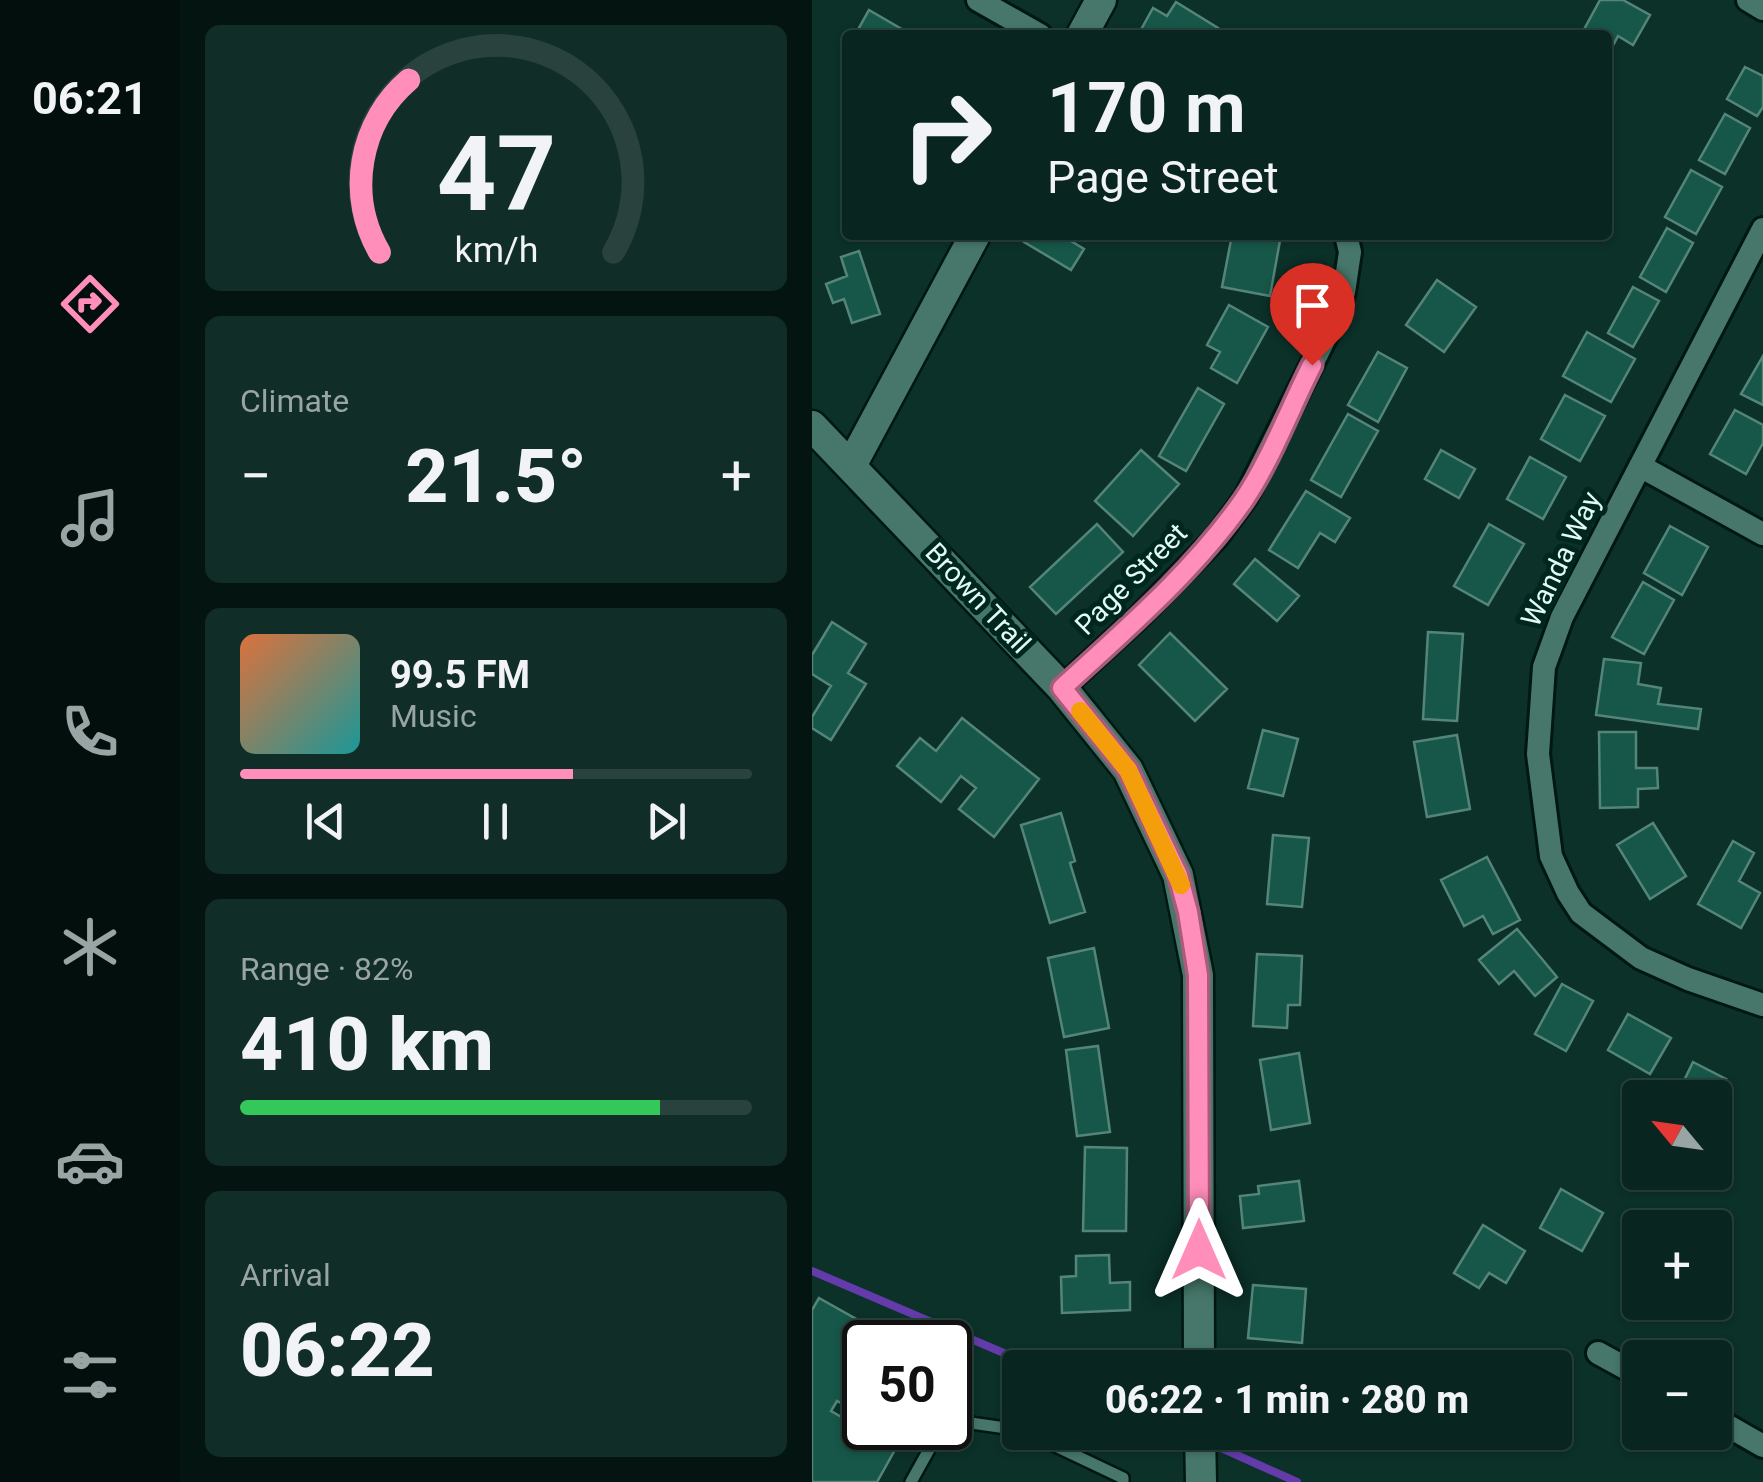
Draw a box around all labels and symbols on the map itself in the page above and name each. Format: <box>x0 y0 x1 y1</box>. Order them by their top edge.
pin <box>1270 263 1355 366</box>
street label: Wanda Way <box>1514 486 1608 632</box>
street label: Page Street <box>1068 516 1194 642</box>
street label: Brown Trail <box>919 536 1037 660</box>
north arrow <box>1622 1080 1732 1190</box>
position arrow <box>1147 1198 1251 1302</box>
speed limit sign: 50 <box>842 1320 972 1450</box>

